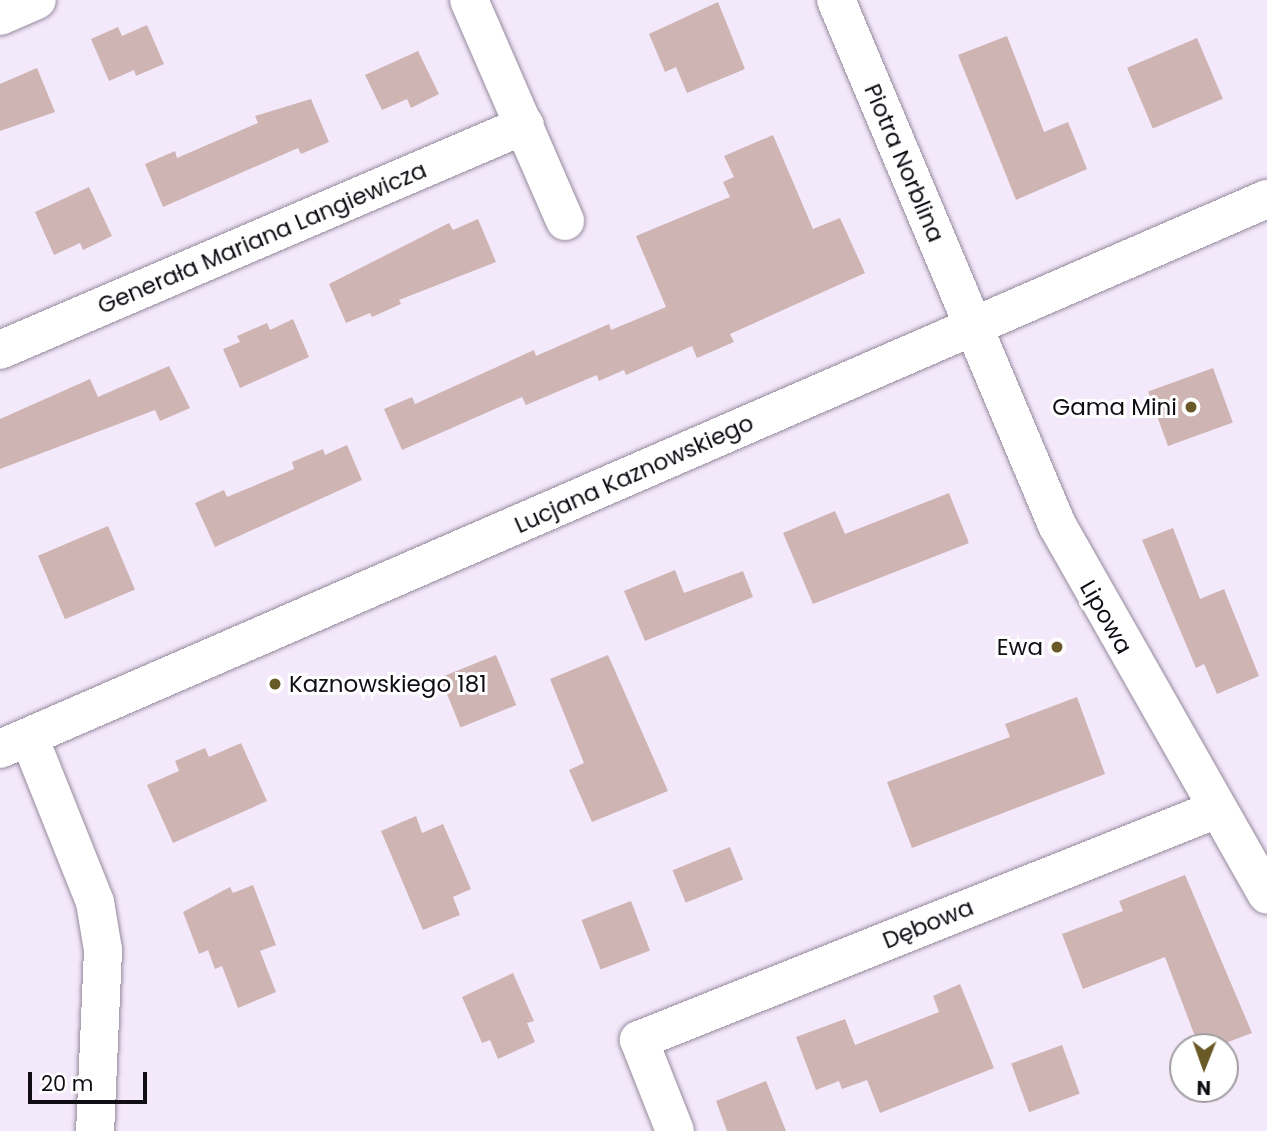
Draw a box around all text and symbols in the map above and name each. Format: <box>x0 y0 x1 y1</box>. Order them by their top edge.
street label: Piotra Norblina <box>858 80 950 246</box>
street label: Generała Mariana Langiewicza <box>93 156 431 320</box>
place label: Gama Mini <box>1052 393 1177 421</box>
marker: Gama Mini <box>1183 399 1199 415</box>
street label: Lucjana Kaznowskiego <box>510 409 758 539</box>
street label: Lipowa <box>1074 575 1138 659</box>
place label: Ewa <box>997 633 1043 661</box>
marker: Ewa <box>1049 639 1065 655</box>
place label: Kaznowskiego 181 <box>289 670 487 698</box>
marker: Kaznowskiego 181 <box>267 676 283 692</box>
street label: Dębowa <box>879 893 977 955</box>
north arrow <box>1169 1033 1239 1103</box>
scale bar <box>32 1058 150 1102</box>
text: 20 m <box>41 1069 94 1098</box>
text: N <box>1196 1074 1211 1101</box>

